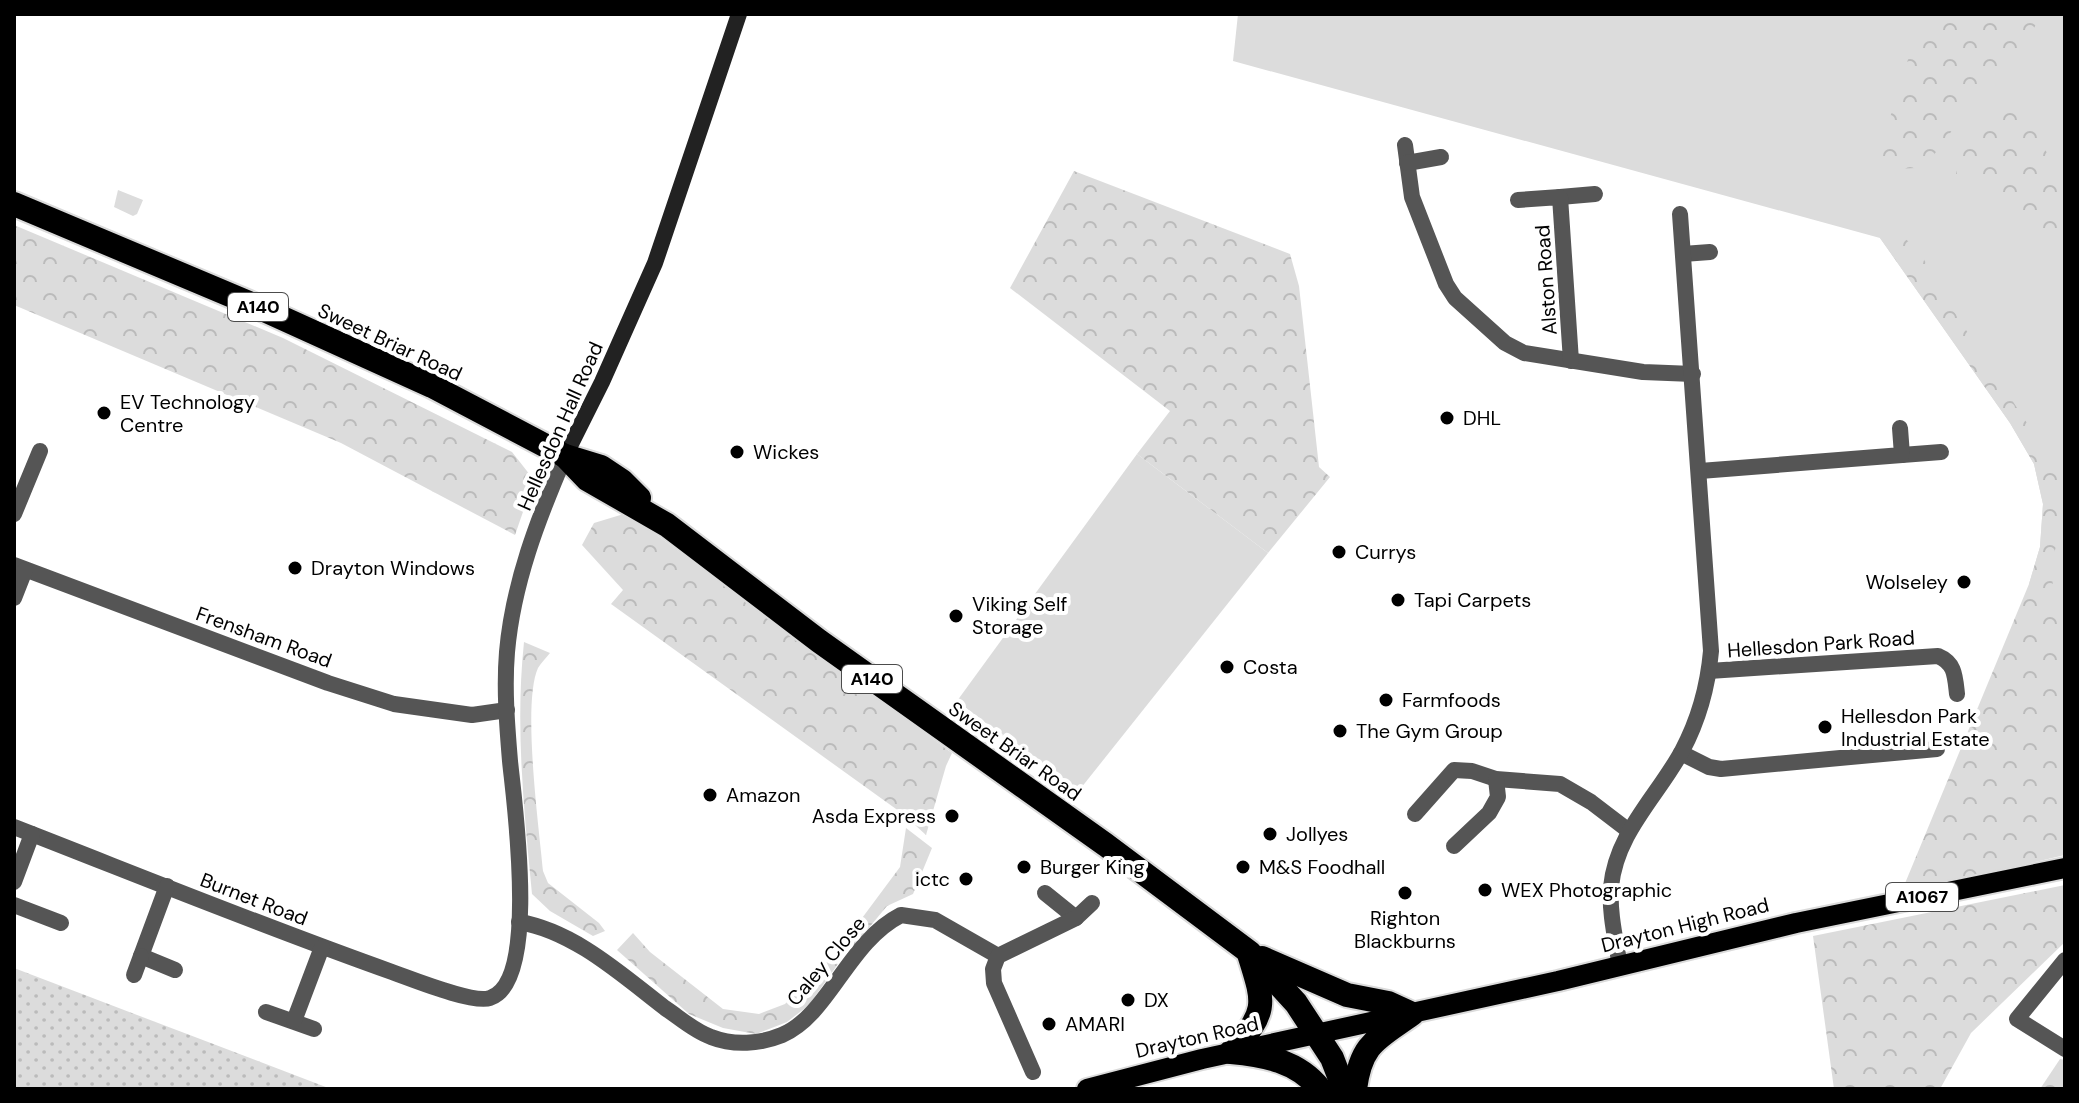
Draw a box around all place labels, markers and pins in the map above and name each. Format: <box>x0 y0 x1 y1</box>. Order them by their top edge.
place label: EV Technology Centre <box>120 389 255 438</box>
marker: EV Technology Centre <box>95 404 113 422</box>
place label: DHL <box>1463 405 1501 431</box>
marker: DHL <box>1438 409 1456 427</box>
place label: Wickes <box>753 439 819 465</box>
marker: Wickes <box>728 443 746 461</box>
place label: Currys <box>1355 539 1416 565</box>
marker: Currys <box>1330 543 1348 561</box>
place label: Drayton Windows <box>311 555 475 581</box>
marker: Drayton Windows <box>286 559 304 577</box>
place label: Wolseley <box>1865 569 1948 595</box>
marker: Wolseley <box>1955 573 1973 591</box>
place label: Tapi Carpets <box>1414 587 1531 613</box>
place label: Viking Self Storage <box>972 591 1067 640</box>
marker: Tapi Carpets <box>1389 591 1407 609</box>
marker: Viking Self Storage <box>947 607 965 625</box>
place label: Costa <box>1243 654 1298 680</box>
marker: Costa <box>1218 658 1236 676</box>
place label: Farmfoods <box>1402 687 1501 713</box>
marker: Farmfoods <box>1377 691 1395 709</box>
place label: Hellesdon Park Industrial Estate <box>1841 703 1990 752</box>
place label: The Gym Group <box>1356 718 1503 744</box>
marker: Hellesdon Park Industrial Estate <box>1816 718 1834 736</box>
marker: The Gym Group <box>1331 722 1349 740</box>
place label: Amazon <box>726 782 800 808</box>
marker: Amazon <box>701 786 719 804</box>
place label: Asda Express <box>812 803 936 829</box>
marker: Asda Express <box>943 807 961 825</box>
place label: Jollyes <box>1286 821 1348 847</box>
marker: Jollyes <box>1261 825 1279 843</box>
place label: Burger King <box>1040 854 1145 880</box>
place label: M&S Foodhall <box>1259 854 1385 880</box>
marker: Burger King <box>1015 858 1033 876</box>
marker: M&S Foodhall <box>1234 858 1252 876</box>
place label: ictc <box>915 866 950 892</box>
marker: ictc <box>957 870 975 888</box>
place label: WEX Photographic <box>1501 877 1672 903</box>
marker: WEX Photographic <box>1476 881 1494 899</box>
marker: Righton Blackburns <box>1396 884 1414 902</box>
place label: Righton Blackburns <box>1354 905 1456 954</box>
place label: DX <box>1144 987 1169 1013</box>
marker: DX <box>1119 991 1137 1009</box>
place label: AMARI <box>1065 1011 1125 1037</box>
marker: AMARI <box>1040 1015 1058 1033</box>

